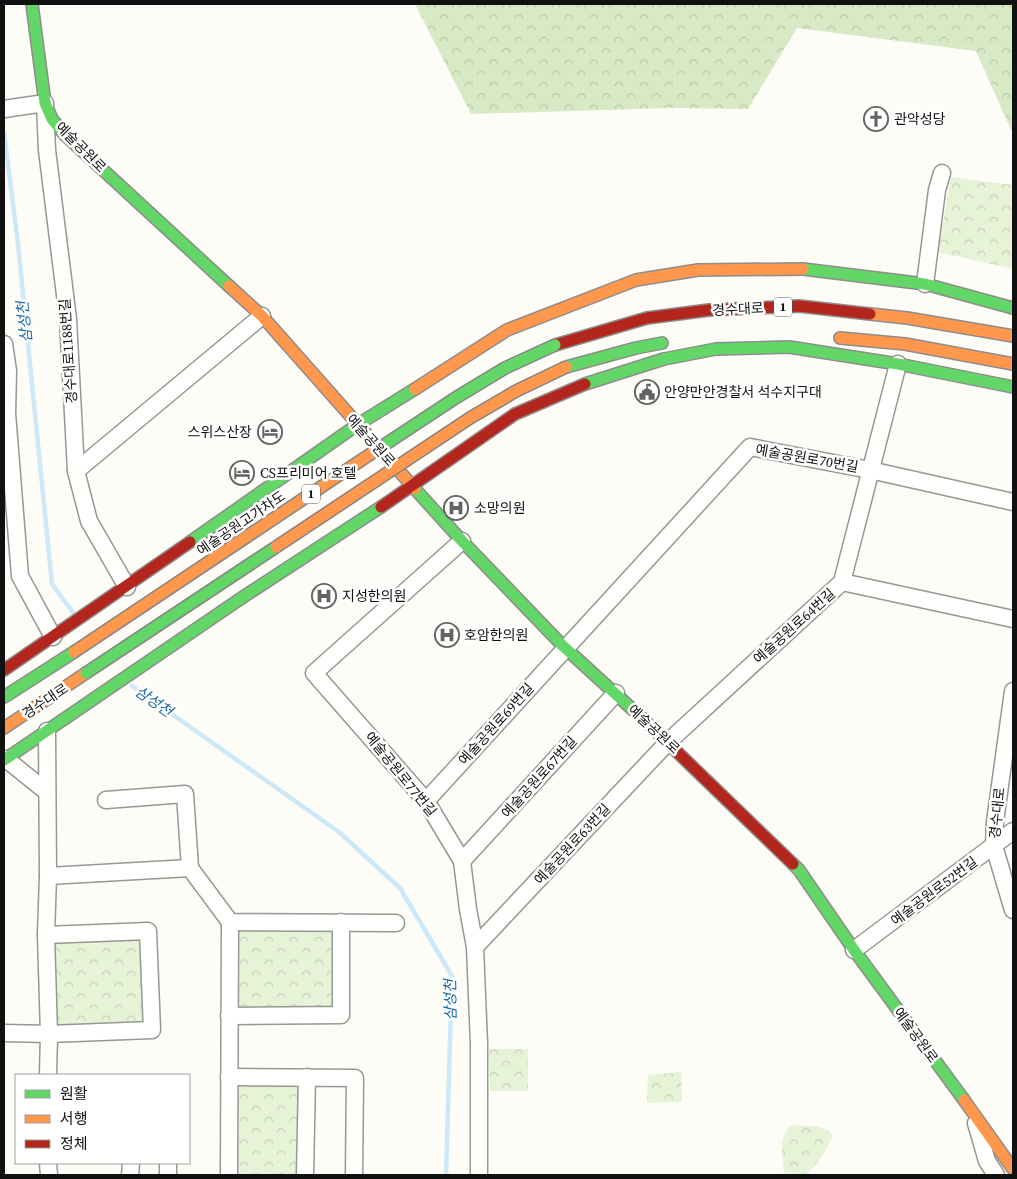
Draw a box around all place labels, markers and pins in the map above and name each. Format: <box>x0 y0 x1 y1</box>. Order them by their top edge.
church icon: 관악성당 <box>863 106 889 132</box>
place label: 관악성당 <box>894 109 946 129</box>
public building icon: 안양만안경찰서 석수지구대 <box>634 379 660 405</box>
place label: 안양만안경찰서 석수지구대 <box>664 382 822 402</box>
hotel icon: 스위스산장 <box>257 419 283 445</box>
place label: 스위스산장 <box>188 422 252 442</box>
hotel icon: CS프리미어 호텔 <box>229 460 255 486</box>
place label: CS프리미어 호텔 <box>260 463 357 483</box>
hospital icon: 소망의원 <box>443 495 469 521</box>
place label: 소망의원 <box>474 498 526 518</box>
hospital icon: 지성한의원 <box>311 583 337 609</box>
place label: 지성한의원 <box>342 586 406 606</box>
hospital icon: 호암한의원 <box>434 622 460 648</box>
place label: 호암한의원 <box>464 625 528 645</box>

